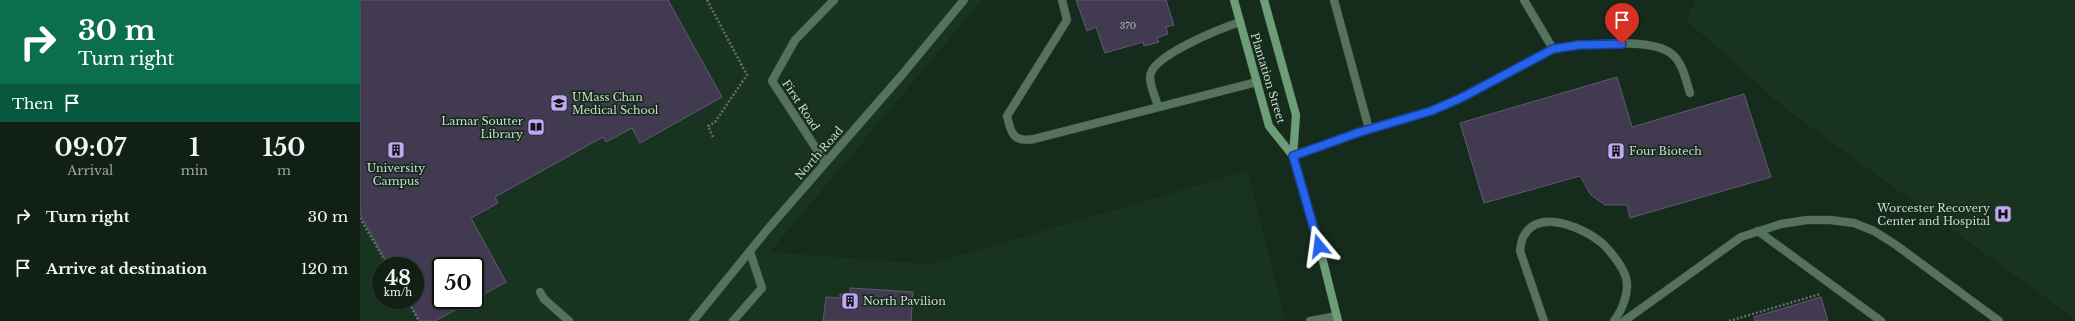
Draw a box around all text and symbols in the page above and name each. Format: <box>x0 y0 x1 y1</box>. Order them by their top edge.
pin <box>1605 3 1639 44</box>
icon: arrive <box>1611 9 1633 31</box>
text: 30 m <box>78 13 155 48</box>
icon: right <box>12 16 64 68</box>
house number: 370 <box>1120 20 1136 31</box>
street label: Plantation Street <box>1248 31 1289 126</box>
text: Turn right <box>78 48 174 70</box>
street label: First Road <box>779 77 823 134</box>
place label: UMass Chan Medical School <box>572 90 659 117</box>
icon: arrive <box>61 92 83 114</box>
school or university icon: UMass Chan Medical School <box>549 93 569 113</box>
text: Then <box>12 94 53 113</box>
place label: Lamar Soutter Library <box>441 114 524 141</box>
library icon: Lamar Soutter Library <box>526 117 546 137</box>
street label: North Road <box>792 123 846 183</box>
text: 09:07 <box>55 133 126 162</box>
text: 1 <box>189 133 200 162</box>
text: 150 <box>263 133 305 162</box>
building icon: University Campus <box>386 140 406 160</box>
building icon: Four Biotech <box>1606 141 1626 161</box>
place label: Four Biotech <box>1629 144 1702 158</box>
place label: University Campus <box>367 161 425 188</box>
text: Arrival <box>67 162 113 179</box>
text: min <box>181 162 208 179</box>
text: m <box>277 162 291 179</box>
place label: Worcester Recovery Center and Hospital <box>1876 201 1990 228</box>
hospital icon: Worcester Recovery Center and Hospital <box>1993 204 2013 224</box>
icon: right <box>12 205 34 227</box>
text: Turn right <box>46 207 129 226</box>
text: 30 m <box>308 207 348 226</box>
position arrow <box>1298 225 1340 267</box>
icon: arrive <box>12 257 34 279</box>
speed limit sign: 50 <box>432 257 484 309</box>
text: Arrive at destination <box>46 259 207 278</box>
text: 120 m <box>301 259 348 278</box>
text: 48 <box>385 266 411 290</box>
text: km/h <box>384 286 412 299</box>
building icon: North Pavilion <box>840 291 860 311</box>
place label: North Pavilion <box>863 294 946 308</box>

